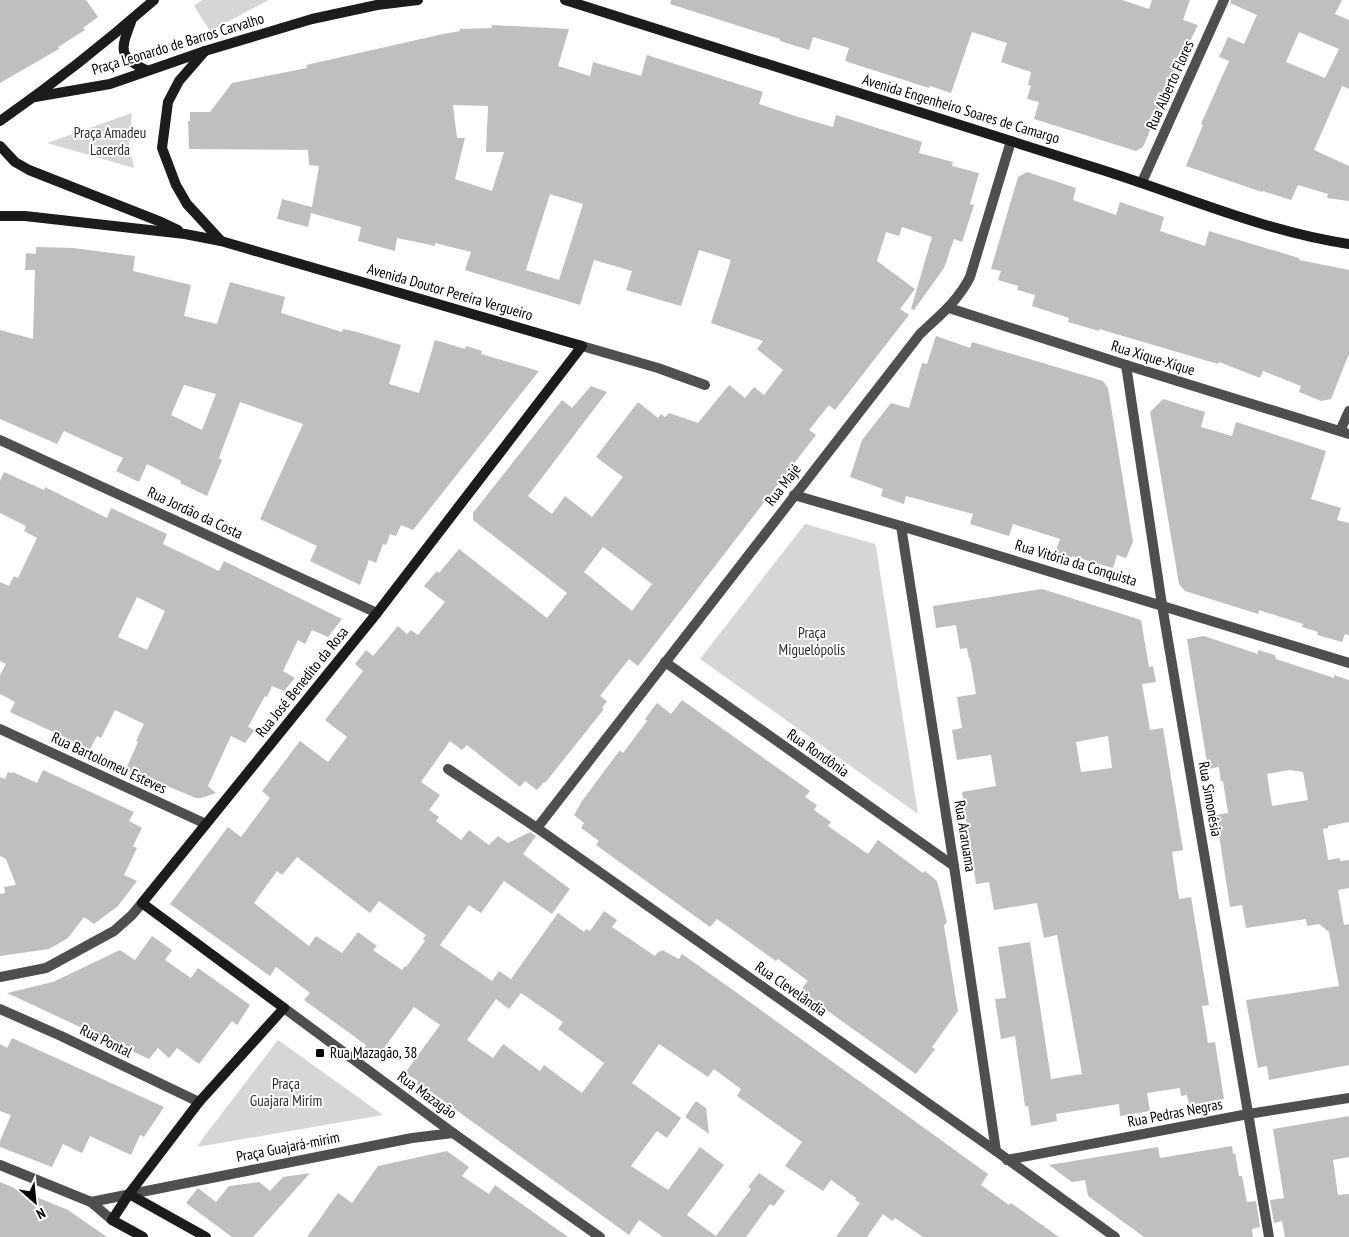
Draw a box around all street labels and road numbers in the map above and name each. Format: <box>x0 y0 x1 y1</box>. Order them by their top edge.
street label: Praça Leonardo de Barros Carvalho <box>89 8 266 79</box>
street label: Rua Alberto Flores <box>1141 37 1198 132</box>
street label: Avenida Engenheiro Soares de Camargo <box>860 69 1062 148</box>
street label: Avenida Doutor Pereira Vergueiro <box>365 259 535 324</box>
street label: Rua Xique-Xique <box>1109 336 1197 379</box>
street label: Rua Majé <box>760 460 805 509</box>
street label: Rua Jordão da Costa <box>144 482 246 543</box>
street label: Rua Vitória da Conquista <box>1013 535 1139 590</box>
street label: Rua José Benedito da Rosa <box>251 623 352 741</box>
street label: Rua Rondônia <box>784 724 853 781</box>
street label: Rua Bartolomeu Esteves <box>49 728 170 798</box>
street label: Rua Simonésia <box>1195 760 1226 838</box>
street label: Rua Araruama <box>950 799 981 873</box>
street label: Rua Clevelândia <box>752 957 831 1020</box>
street label: Rua Pontal <box>77 1020 136 1062</box>
street label: Rua Mazagão <box>394 1067 461 1123</box>
street label: Rua Pedras Negras <box>1126 1094 1224 1131</box>
street label: Praça Guajará-mirim <box>235 1127 341 1166</box>

